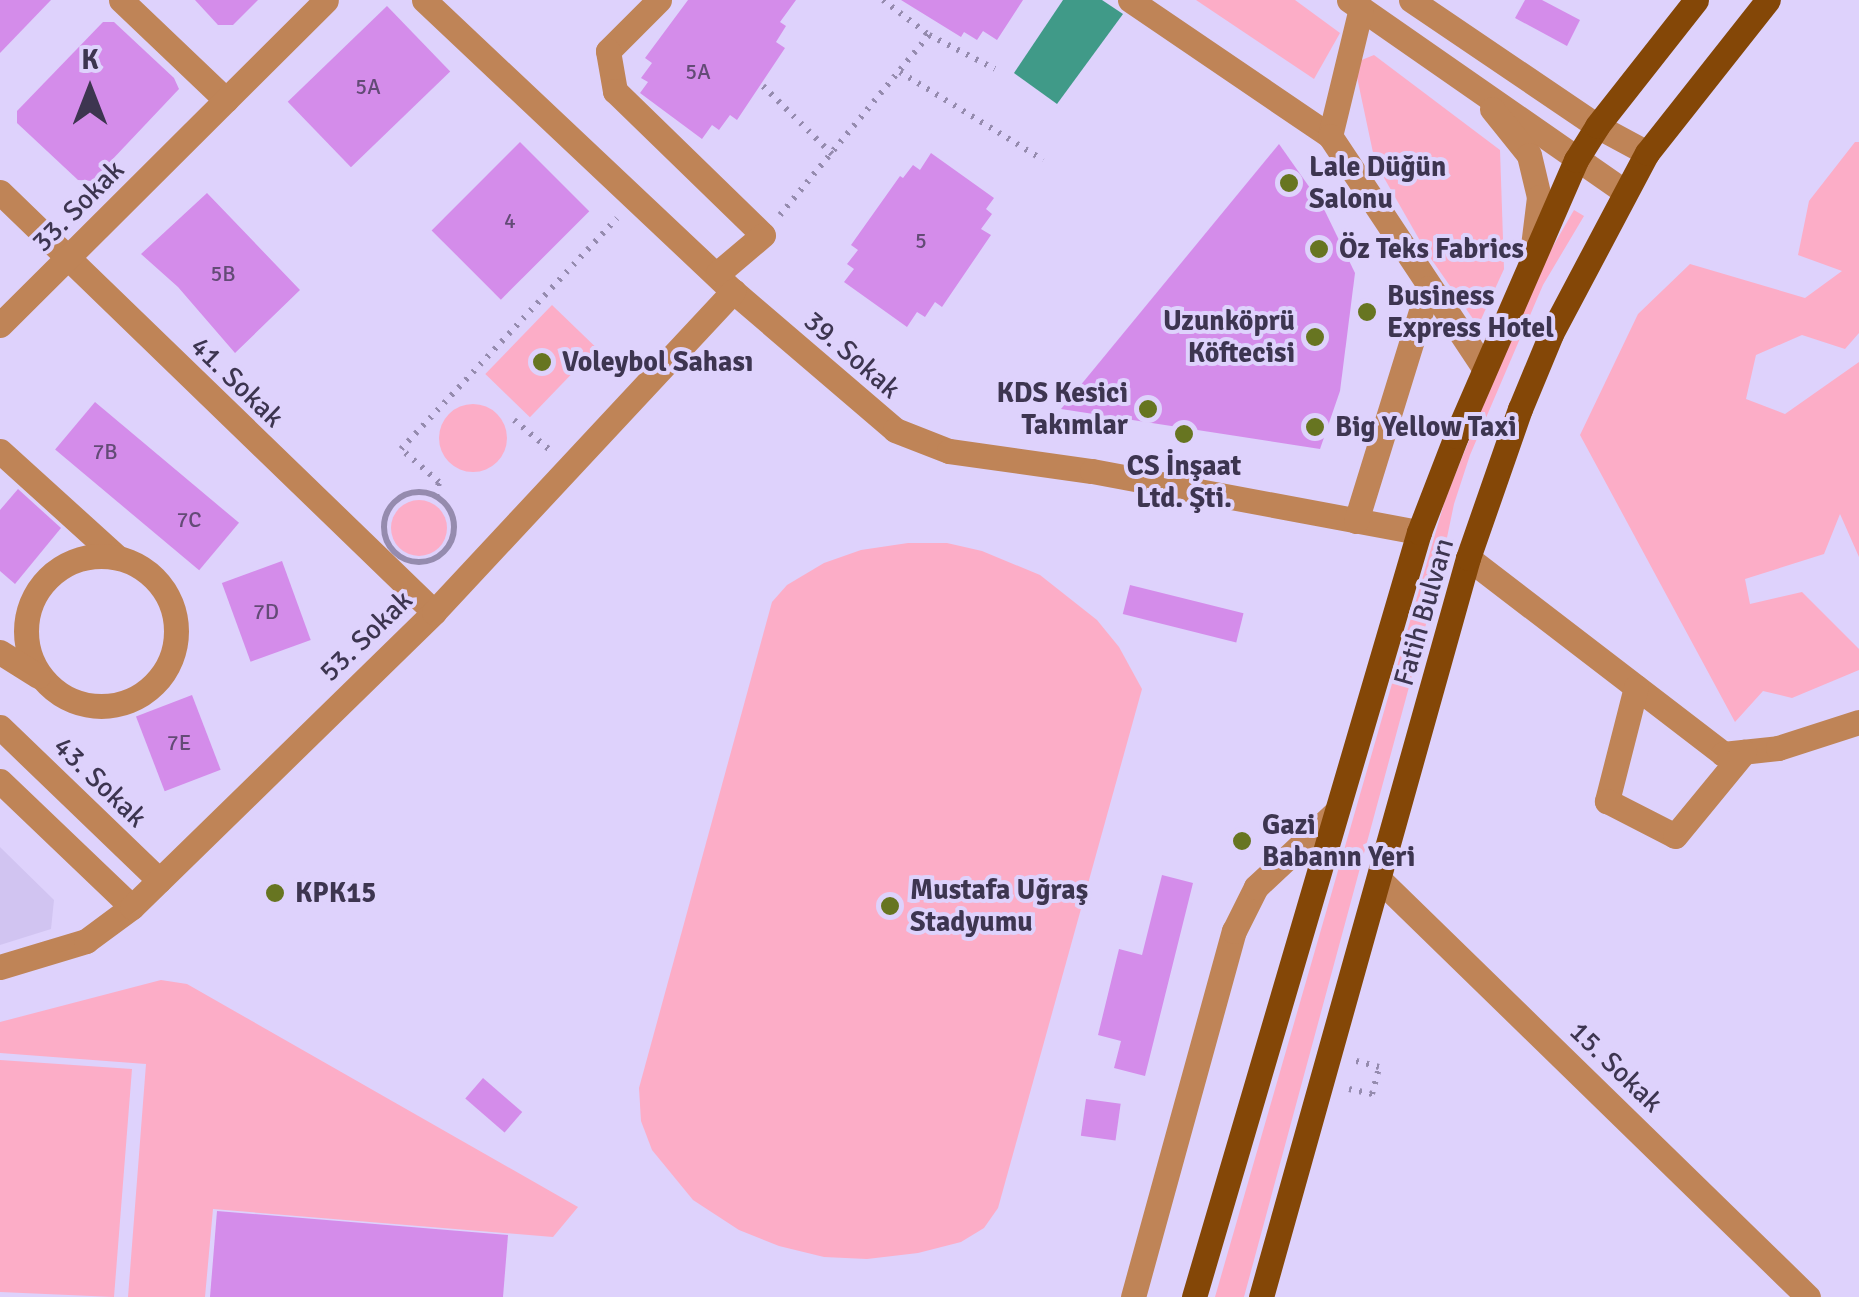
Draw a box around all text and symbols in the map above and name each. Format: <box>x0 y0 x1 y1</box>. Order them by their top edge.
north arrow <box>40 40 140 140</box>
text: K <box>81 43 99 77</box>
house number: 5A <box>685 59 711 85</box>
house number: 5A <box>355 74 381 100</box>
place label: Lale Düğün Salonu <box>1309 150 1446 216</box>
street label: 33. Sokak <box>25 153 131 259</box>
marker: Lale Düğün Salonu <box>1278 172 1300 194</box>
house number: 4 <box>504 208 516 234</box>
house number: 5 <box>915 228 927 254</box>
place label: Öz Teks Fabrics <box>1339 232 1524 266</box>
marker: Öz Teks Fabrics <box>1308 238 1330 260</box>
house number: 5B <box>210 261 236 287</box>
place label: Business Express Hotel <box>1387 279 1554 345</box>
marker: Business Express Hotel <box>1356 301 1378 323</box>
street label: 39. Sokak <box>797 304 907 406</box>
place label: Uzunköprü Köftecisi <box>1163 304 1295 370</box>
marker: Uzunköprü Köftecisi <box>1304 326 1326 348</box>
street label: 41. Sokak <box>184 330 290 434</box>
place label: Voleybol Sahası <box>562 345 753 379</box>
marker: Voleybol Sahası <box>531 351 553 373</box>
place label: KDS Kesici Takımlar <box>996 376 1128 442</box>
marker: KDS Kesici Takımlar <box>1137 398 1159 420</box>
place label: Big Yellow Taxi <box>1335 410 1516 444</box>
marker: Big Yellow Taxi <box>1304 416 1326 438</box>
marker: CS İnşaat Ltd. Şti. <box>1173 423 1195 445</box>
house number: 7B <box>92 439 118 465</box>
place label: CS İnşaat Ltd. Şti. <box>1127 449 1241 515</box>
house number: 7C <box>176 507 202 533</box>
street label: Fatih Bulvarı <box>1387 534 1461 690</box>
street label: 53. Sokak <box>313 584 419 688</box>
house number: 7D <box>253 599 279 625</box>
street label: 43. Sokak <box>47 730 153 834</box>
house number: 7E <box>167 730 191 756</box>
place label: Gazi Babanın Yeri <box>1262 808 1415 874</box>
marker: Gazi Babanın Yeri <box>1231 830 1253 852</box>
place label: Mustafa Uğraş Stadyumu <box>910 873 1088 939</box>
place label: KPK15 <box>295 876 376 910</box>
marker: KPK15 <box>264 882 286 904</box>
marker: Mustafa Uğraş Stadyumu <box>879 895 901 917</box>
street label: 15. Sokak <box>1563 1015 1669 1119</box>

